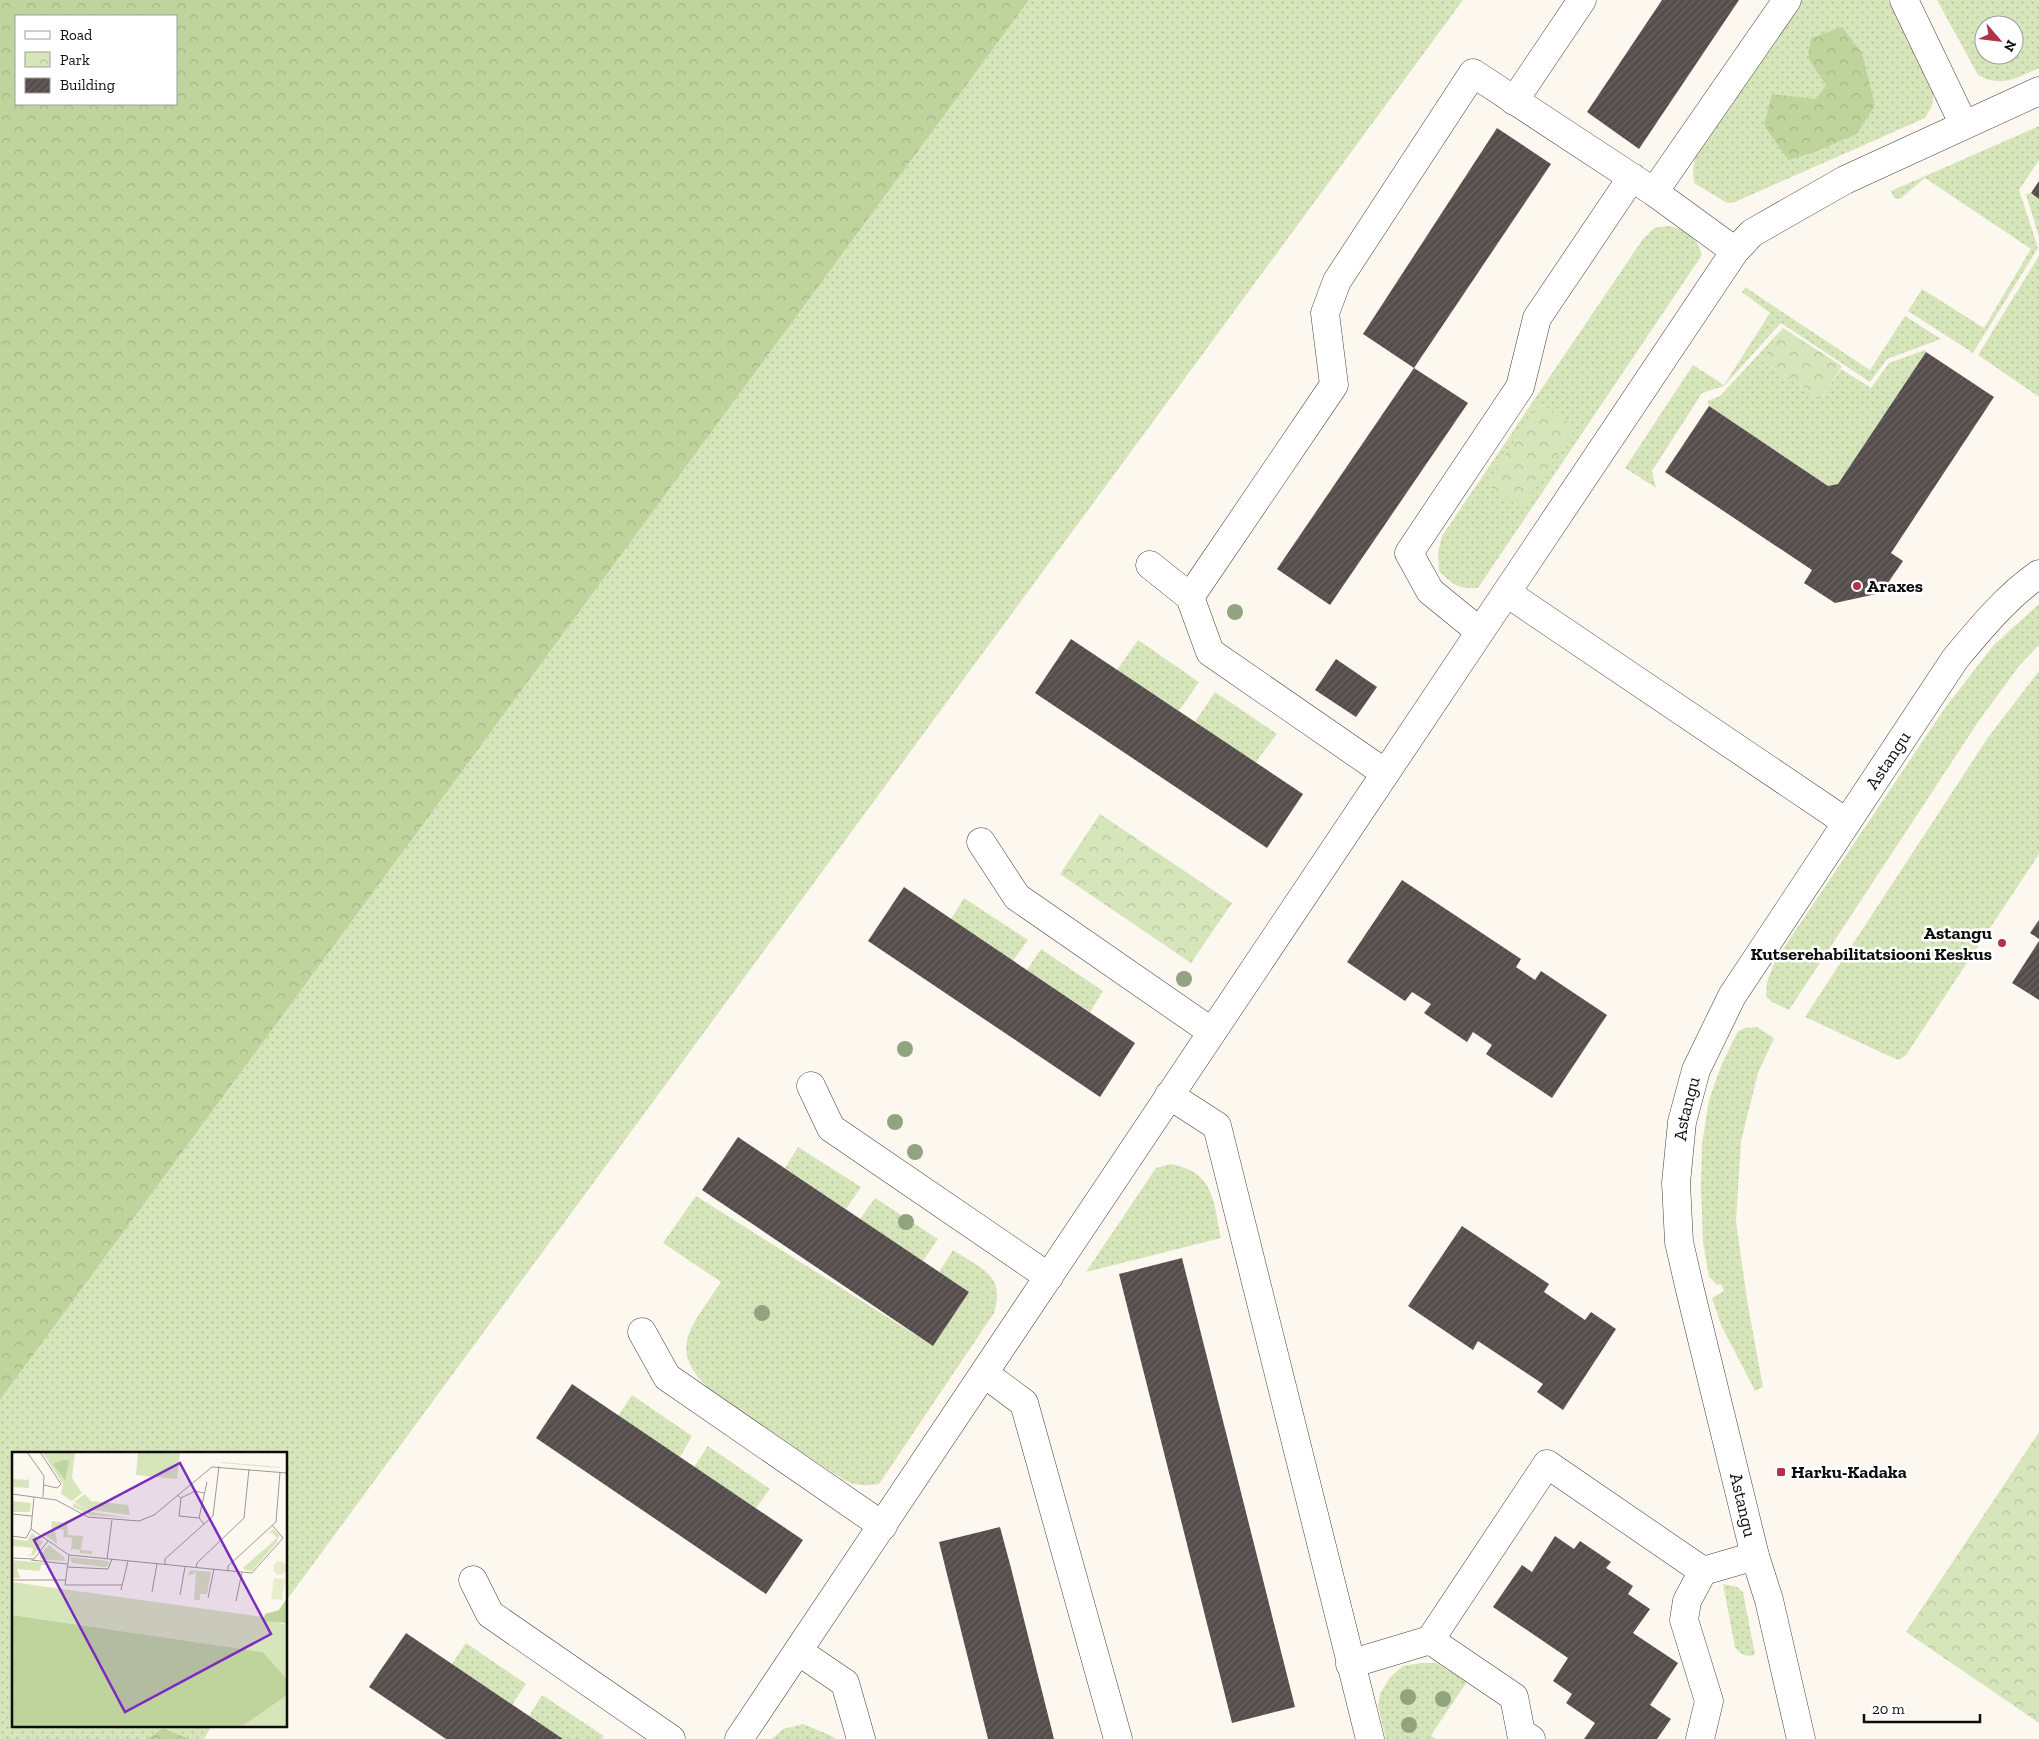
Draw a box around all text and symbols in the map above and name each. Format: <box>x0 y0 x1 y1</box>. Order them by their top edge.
legend <box>15 15 178 105</box>
north arrow <box>1974 15 2024 65</box>
text: Road <box>60 26 93 44</box>
text: N <box>2000 37 2020 55</box>
text: Park <box>60 51 90 69</box>
text: Building <box>60 76 115 94</box>
place label: Araxes <box>1867 575 1923 597</box>
marker: Araxes <box>1851 580 1863 592</box>
street label: Astangu <box>1861 727 1915 794</box>
place label: Astangu Kutserehabilitatsiooni Keskus <box>1750 922 1992 965</box>
marker: Astangu Kutserehabilitatsiooni Keskus <box>1996 937 2008 949</box>
street label: Astangu <box>1669 1074 1705 1142</box>
inset map <box>12 1452 288 1726</box>
place label: Harku-Kadaka <box>1791 1461 1907 1483</box>
marker: Harku-Kadaka <box>1775 1466 1787 1478</box>
street label: Astangu <box>1725 1471 1761 1539</box>
scale bar <box>1864 1692 1980 1724</box>
text: 20 m <box>1872 1700 1905 1718</box>

